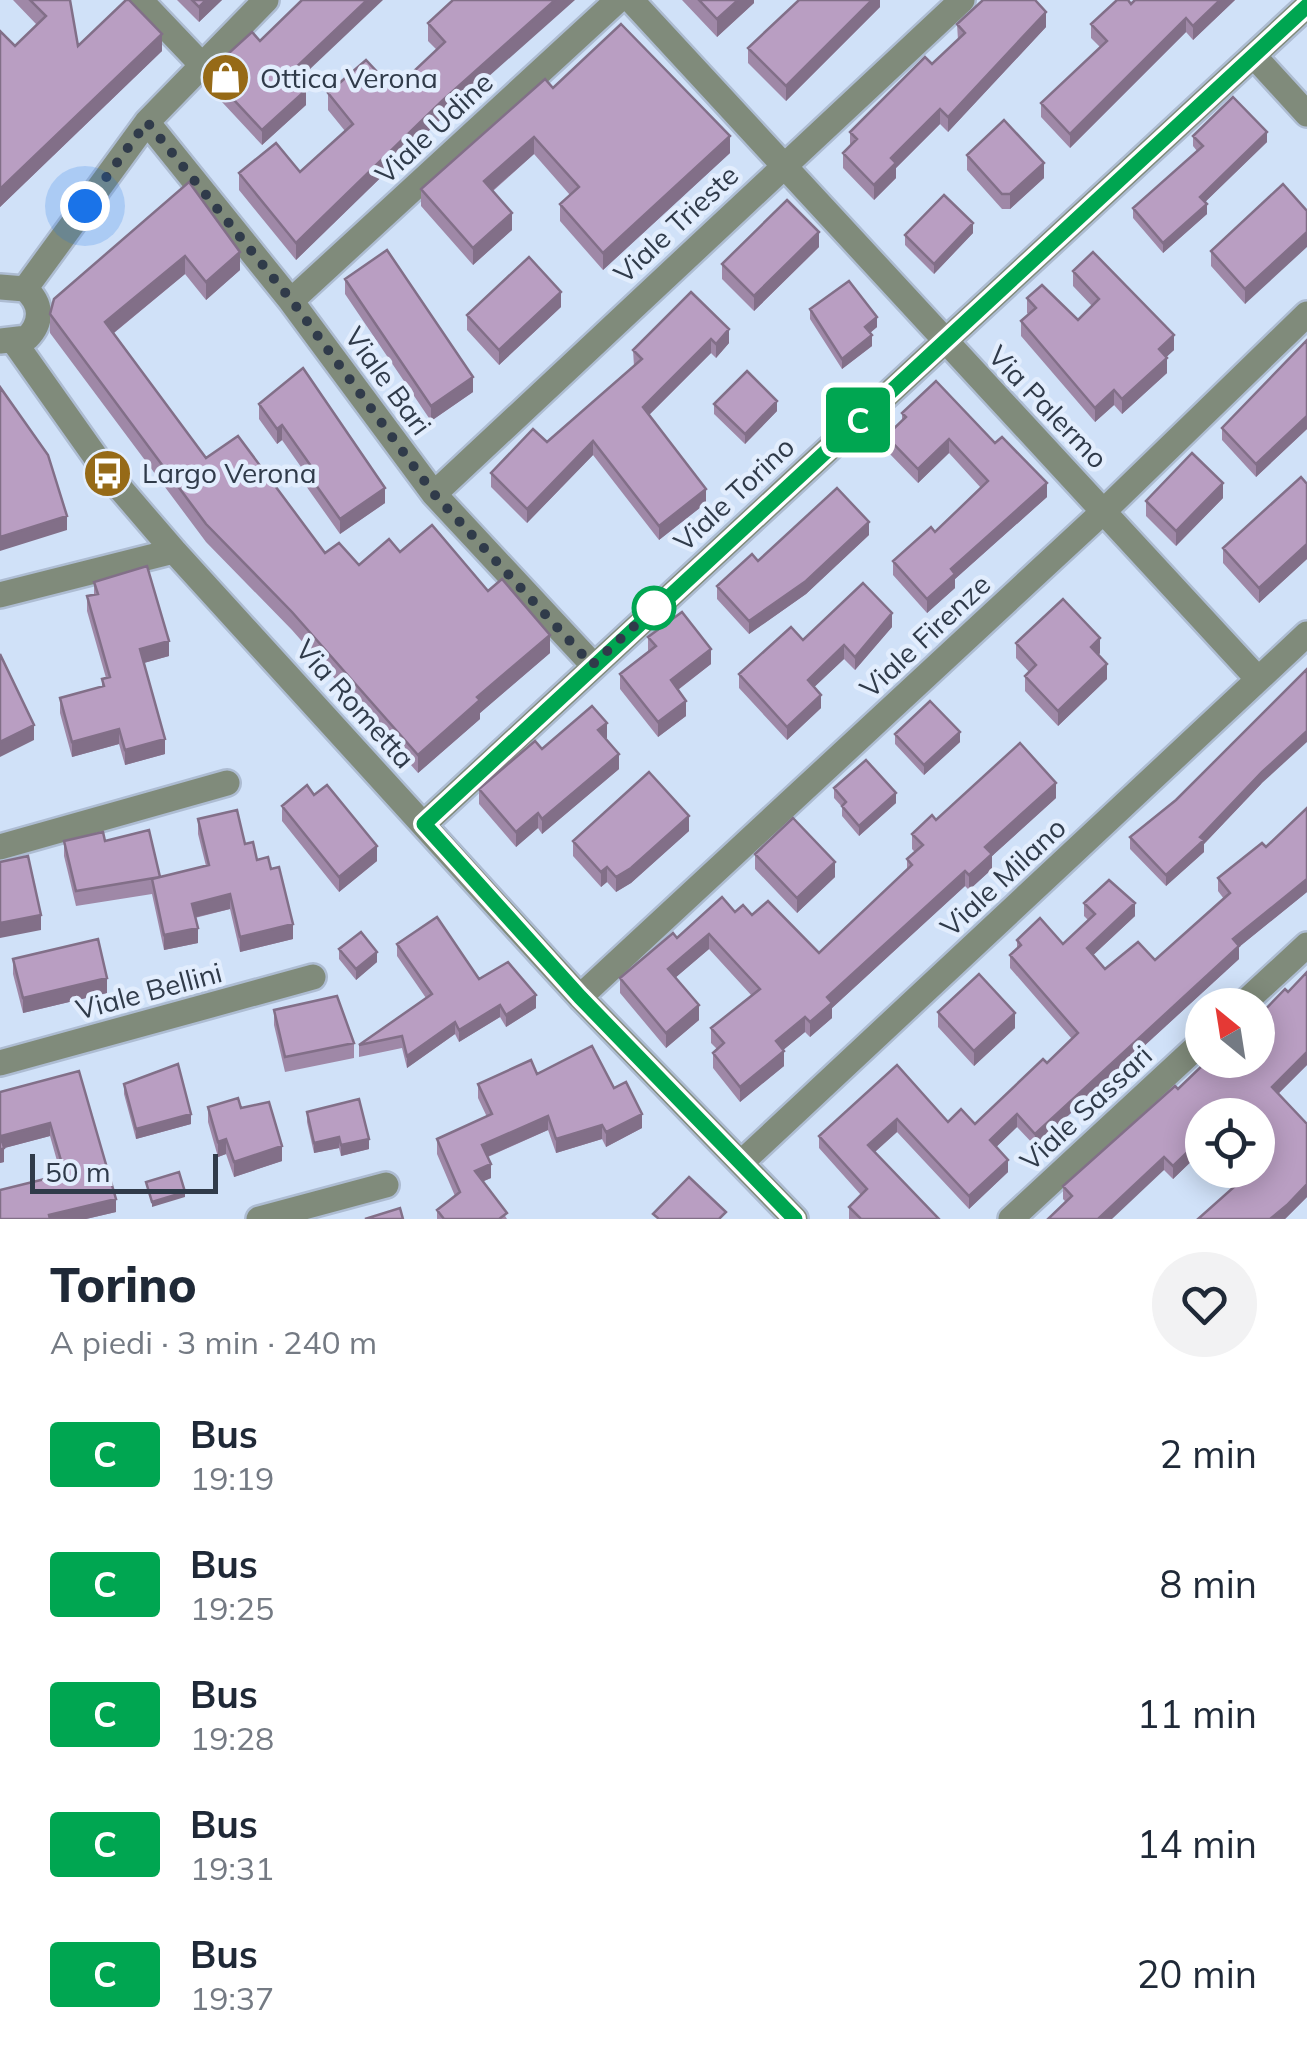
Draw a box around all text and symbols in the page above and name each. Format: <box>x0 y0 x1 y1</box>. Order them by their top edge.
shop icon: Ottica Verona <box>199 52 251 104</box>
place label: Ottica Verona <box>260 60 438 95</box>
street label: Viale Udine <box>368 64 500 191</box>
street label: Viale Trieste <box>606 157 745 290</box>
your location <box>60 181 110 231</box>
street label: Viale Bari <box>338 320 439 442</box>
street label: Via Palermo <box>981 338 1116 475</box>
line badge: C <box>826 388 890 452</box>
text: C <box>846 398 870 442</box>
street label: Viale Torino <box>666 429 801 558</box>
bus stop icon: Largo Verona <box>81 447 133 499</box>
place label: Largo Verona <box>142 455 317 490</box>
street label: Viale Firenze <box>852 566 997 705</box>
unlabelled marker <box>633 587 675 629</box>
street label: Via Rometta <box>288 632 422 775</box>
street label: Viale Milano <box>933 810 1073 944</box>
street label: Viale Bellini <box>72 954 226 1027</box>
north arrow <box>1185 988 1275 1078</box>
map controls <box>1185 988 1275 1188</box>
street label: Viale Sassari <box>1012 1038 1159 1178</box>
button: locate <box>1185 1098 1275 1188</box>
scale bar <box>30 1149 218 1194</box>
text: 50 m <box>45 1154 111 1189</box>
button: heart <box>1152 1252 1257 1357</box>
text: Torino <box>50 1254 197 1314</box>
text: A piedi · 3 min · 240 m <box>50 1322 377 1362</box>
text: Bus <box>190 1410 258 1458</box>
text: 2 min <box>1160 1430 1257 1478</box>
text: C <box>93 1432 117 1476</box>
text: 19:19 <box>190 1458 274 1498</box>
text: Bus <box>190 1540 258 1588</box>
text: 8 min <box>1160 1560 1257 1608</box>
text: C <box>93 1562 117 1606</box>
text: 19:25 <box>190 1588 274 1628</box>
text: Bus <box>190 1670 258 1718</box>
text: 11 min <box>1137 1690 1257 1738</box>
text: C <box>93 1692 117 1736</box>
text: 19:28 <box>190 1718 274 1758</box>
text: Bus <box>190 1800 258 1848</box>
text: 14 min <box>1137 1820 1257 1868</box>
text: C <box>93 1822 117 1866</box>
text: 19:31 <box>190 1848 274 1888</box>
text: Bus <box>190 1930 258 1978</box>
text: 20 min <box>1137 1950 1257 1998</box>
text: C <box>93 1952 117 1996</box>
text: 19:37 <box>190 1978 274 2018</box>

